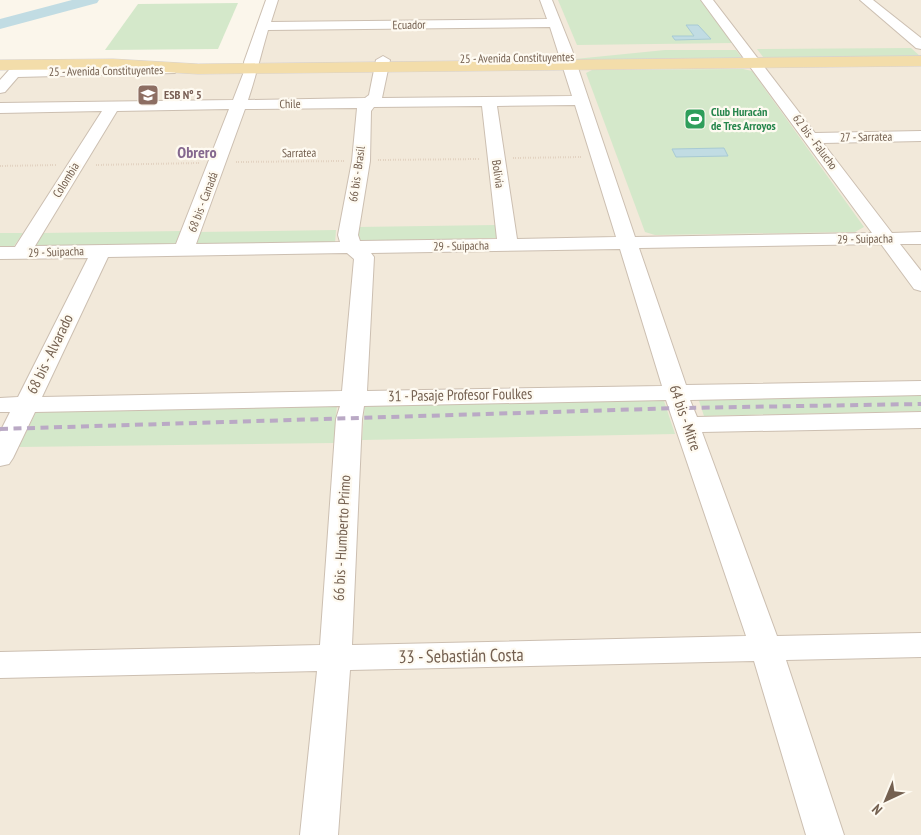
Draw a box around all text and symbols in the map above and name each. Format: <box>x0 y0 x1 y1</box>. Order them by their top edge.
street label: Ecuador <box>392 17 426 32</box>
street label: 25 - Avenida Constituyentes <box>460 49 574 66</box>
street label: 25 - Avenida Constituyentes <box>49 62 163 79</box>
school or university icon: ESB Nº 5 <box>136 83 160 107</box>
place label: ESB Nº 5 <box>164 87 202 102</box>
street label: Chile <box>279 96 301 111</box>
place label: Club Huracán de Tres Arroyos <box>711 104 776 133</box>
sports icon: Club Huracán de Tres Arroyos <box>683 107 707 131</box>
street label: 62 bis - Falucho <box>790 111 841 172</box>
street label: 27 - Sarratea <box>840 129 892 144</box>
district label: Obrero <box>177 142 217 162</box>
street label: Sarratea <box>282 145 316 160</box>
street label: 66 bis - Brasil <box>345 145 368 203</box>
street label: Colombia <box>49 159 82 200</box>
street label: Bolivia <box>489 159 508 189</box>
street label: 68 bis - Canadá <box>184 170 221 234</box>
street label: 29 - Suipacha <box>837 231 893 246</box>
street label: 29 - Suipacha <box>433 238 489 253</box>
street label: 29 - Suipacha <box>28 243 84 260</box>
street label: 68 bis - Alvarado <box>22 311 77 397</box>
street label: 64 bis - Mitre <box>665 382 706 453</box>
street label: 31 - Pasaje Profesor Foulkes <box>388 384 532 405</box>
street label: 66 bis - Humberto Primo <box>329 474 354 602</box>
street label: 33 - Sebastián Costa <box>398 643 524 668</box>
north arrow <box>861 775 911 825</box>
text: N <box>868 800 886 818</box>

